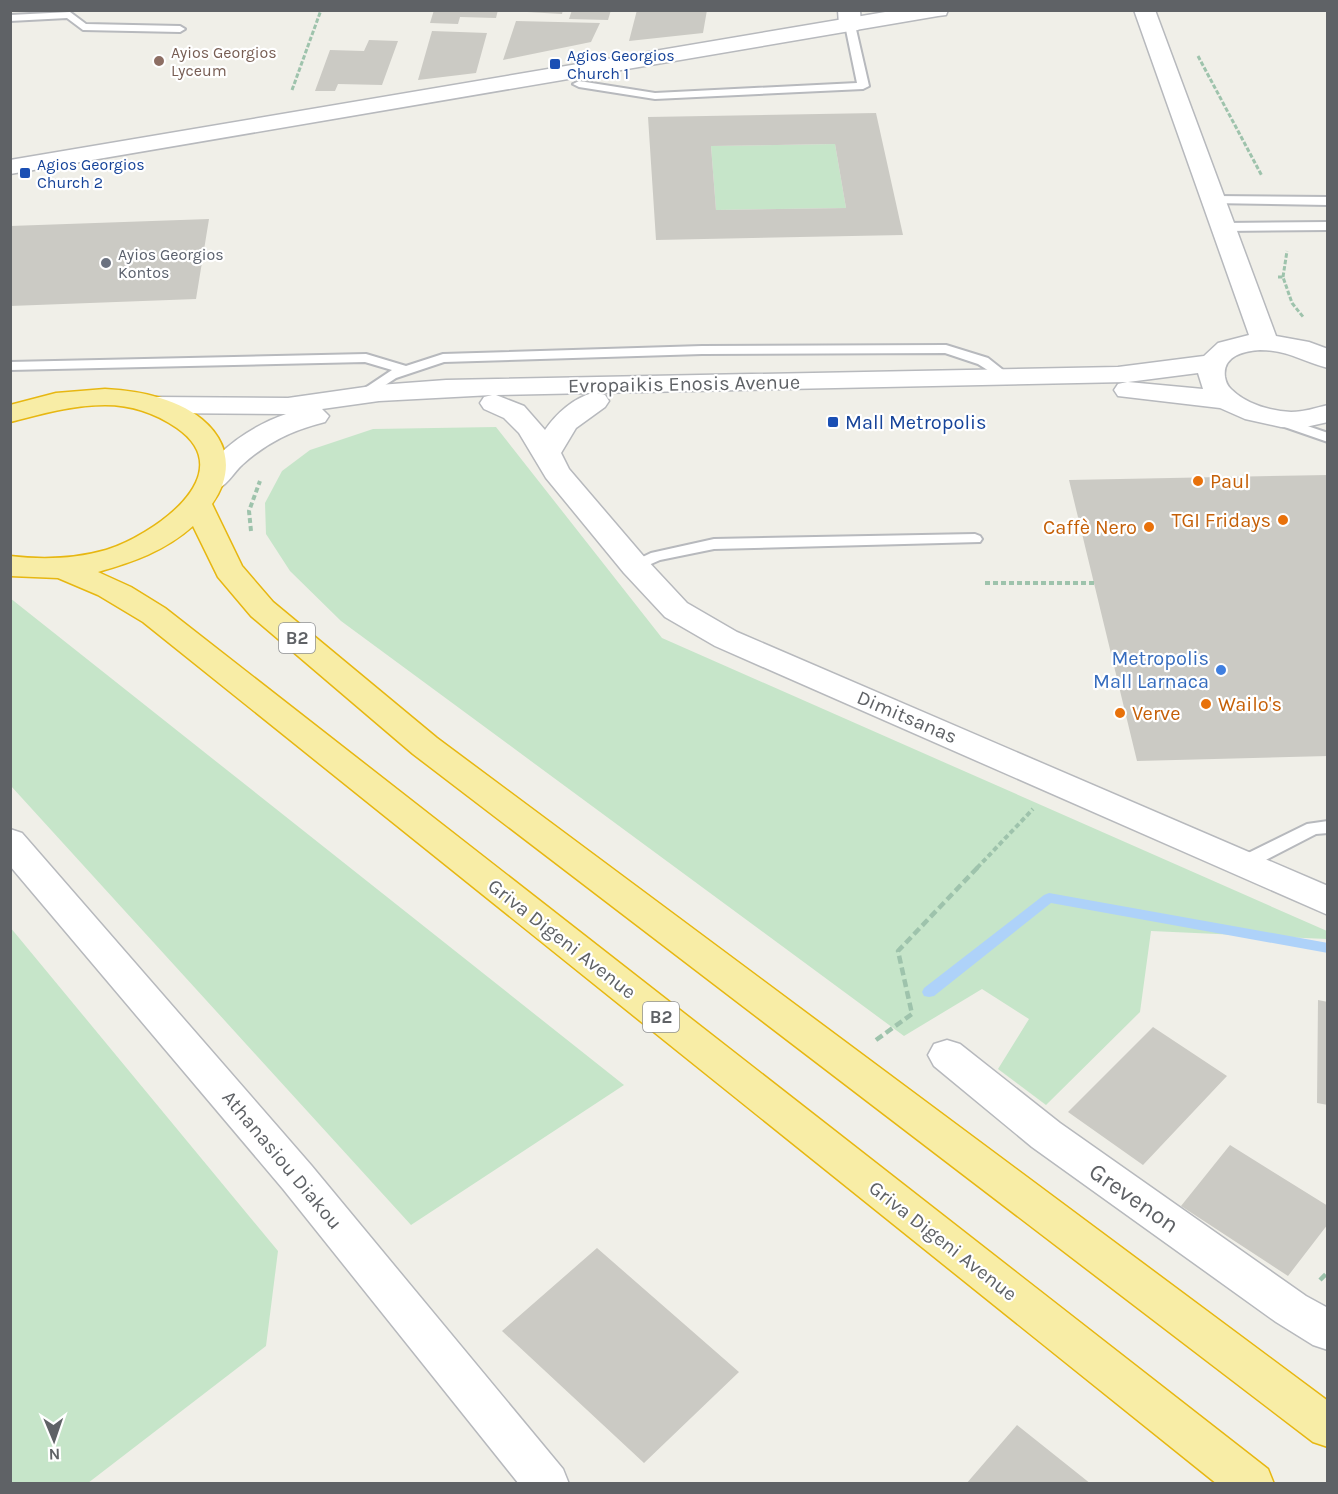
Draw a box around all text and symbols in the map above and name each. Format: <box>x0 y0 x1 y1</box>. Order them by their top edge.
place label: Ayios Georgios Lyceum <box>171 43 277 80</box>
place label: Agios Georgios Church 1 <box>567 46 675 83</box>
marker: Ayios Georgios Lyceum <box>152 54 166 68</box>
marker: Agios Georgios Church 1 <box>548 57 562 71</box>
place label: Agios Georgios Church 2 <box>37 155 145 192</box>
marker: Agios Georgios Church 2 <box>18 166 32 180</box>
place label: Ayios Georgios Kontos <box>118 245 224 282</box>
marker: Ayios Georgios Kontos <box>99 256 113 270</box>
street label: Evropaikis Enosis Avenue <box>568 370 800 398</box>
place label: Mall Metropolis <box>845 411 986 434</box>
marker: Mall Metropolis <box>826 415 840 429</box>
place label: Paul <box>1210 470 1250 493</box>
marker: Paul <box>1191 474 1205 488</box>
place label: TGI Fridays <box>1171 509 1271 532</box>
marker: TGI Fridays <box>1276 513 1290 527</box>
place label: Caffè Nero <box>1043 516 1137 539</box>
marker: Caffè Nero <box>1142 520 1156 534</box>
road number: B2 <box>279 623 315 653</box>
place label: Metropolis Mall Larnaca <box>1093 647 1209 693</box>
marker: Metropolis Mall Larnaca <box>1214 663 1228 677</box>
street label: Dimitsanas <box>854 686 960 748</box>
place label: Wailo's <box>1218 693 1282 716</box>
marker: Wailo's <box>1199 697 1213 711</box>
place label: Verve <box>1132 702 1180 725</box>
marker: Verve <box>1113 706 1127 720</box>
street label: Griva Digeni Avenue <box>484 874 640 1004</box>
road number: B2 <box>643 1002 679 1032</box>
street label: Athanasiou Diakou <box>217 1086 347 1234</box>
street label: Grevenon <box>1084 1157 1184 1239</box>
street label: Griva Digeni Avenue <box>865 1176 1021 1306</box>
north arrow <box>24 1410 84 1470</box>
text: N <box>48 1445 61 1464</box>

